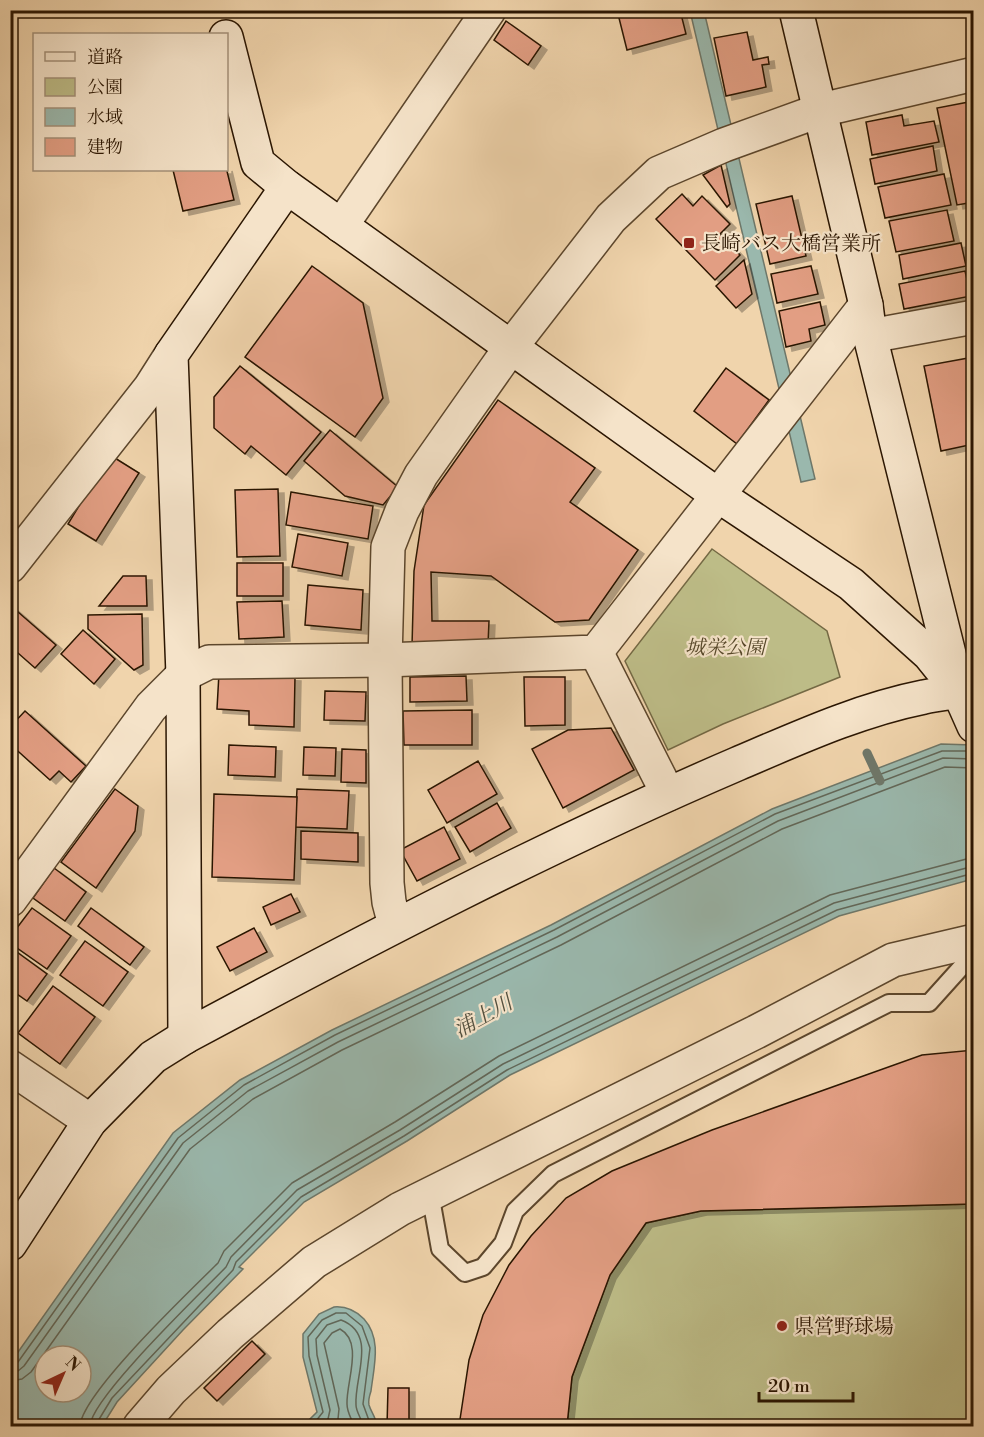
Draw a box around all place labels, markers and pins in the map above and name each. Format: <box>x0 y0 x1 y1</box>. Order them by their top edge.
place label: 長崎バス大橋営業所 <box>701 232 881 257</box>
marker: 長崎バス大橋営業所 <box>682 236 696 250</box>
place label: 県営野球場 <box>794 1315 894 1340</box>
marker: 県営野球場 <box>775 1319 789 1333</box>

